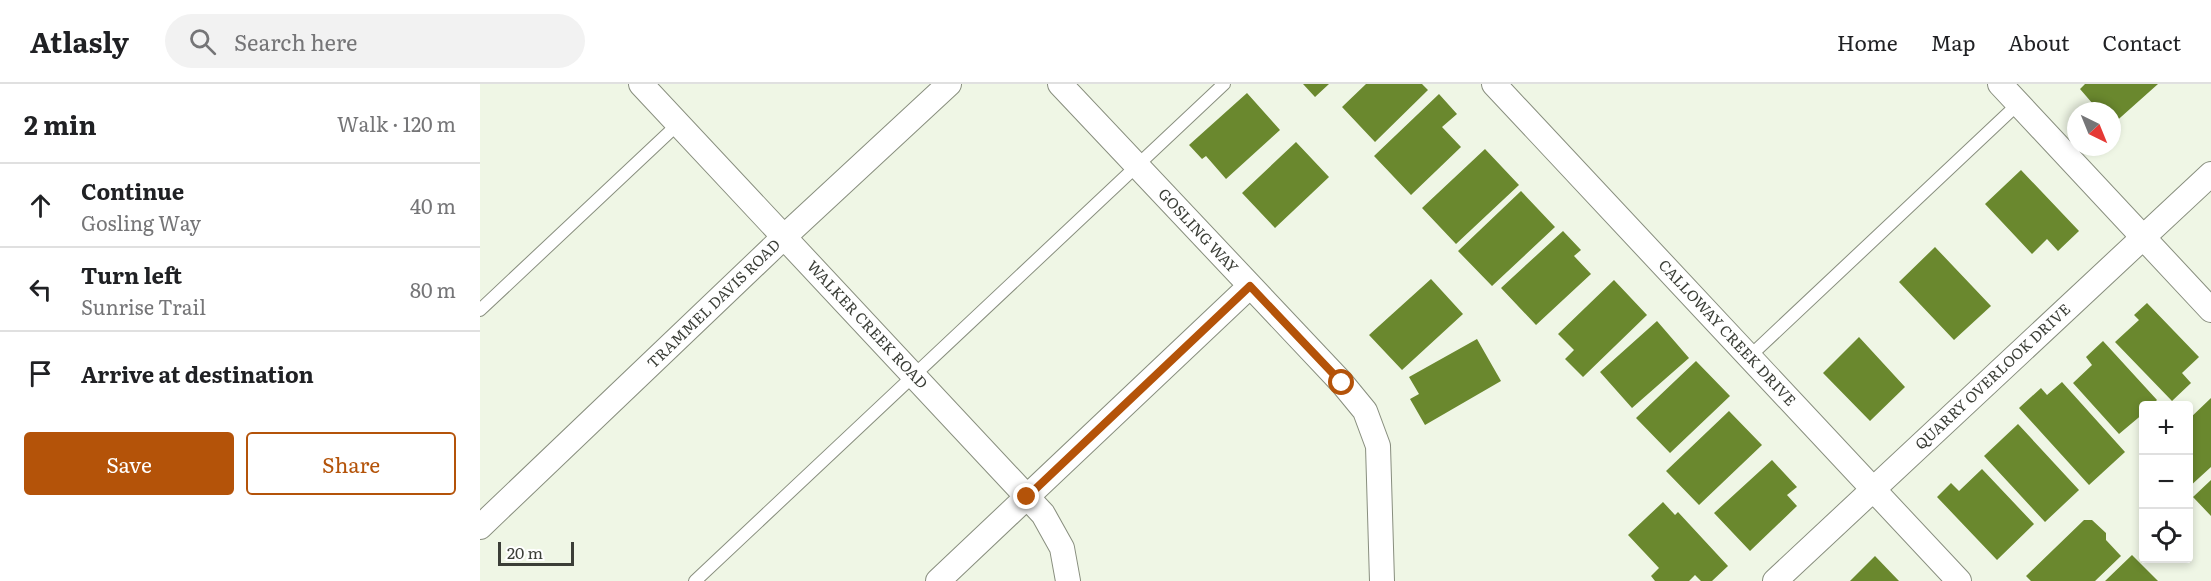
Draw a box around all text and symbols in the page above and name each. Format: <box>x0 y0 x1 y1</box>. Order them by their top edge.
search box <box>165 14 585 68</box>
text: Atlasly <box>30 20 129 62</box>
icon: search <box>186 25 219 58</box>
text: Search here <box>234 25 357 58</box>
text: Home <box>1837 26 1898 57</box>
text: Map <box>1931 26 1975 57</box>
text: About <box>2008 26 2070 57</box>
text: Contact <box>2103 26 2181 57</box>
north arrow <box>2067 102 2121 156</box>
text: 2 min <box>24 104 97 143</box>
text: Walk · 120 m <box>337 108 456 138</box>
text: Continue <box>81 174 184 207</box>
street label: GOSLING WAY <box>1154 182 1245 278</box>
icon: ahead <box>24 189 57 222</box>
text: 40 m <box>410 190 456 220</box>
text: Gosling Way <box>81 207 201 237</box>
street label: TRAMMEL DAVIS ROAD <box>641 233 785 373</box>
street label: CALLOWAY CREEK DRIVE <box>1654 254 1802 410</box>
street label: WALKER CREEK ROAD <box>802 255 934 393</box>
text: Turn left <box>81 258 182 291</box>
icon: left <box>24 273 57 306</box>
text: 80 m <box>410 274 456 304</box>
text: Sunrise Trail <box>81 291 206 321</box>
street label: QUARRY OVERLOOK DRIVE <box>1909 297 2075 454</box>
icon: arrive <box>24 357 57 390</box>
text: Arrive at destination <box>81 357 314 390</box>
route start <box>1328 369 1354 395</box>
map controls <box>2139 401 2193 563</box>
button: + <box>2139 401 2193 455</box>
button: Save <box>24 432 234 495</box>
button: Share <box>246 432 456 495</box>
button: − <box>2139 455 2193 509</box>
route end <box>1013 483 1039 509</box>
button: locate <box>2139 509 2193 563</box>
scale bar <box>498 539 574 566</box>
text: 20 m <box>507 540 543 564</box>

